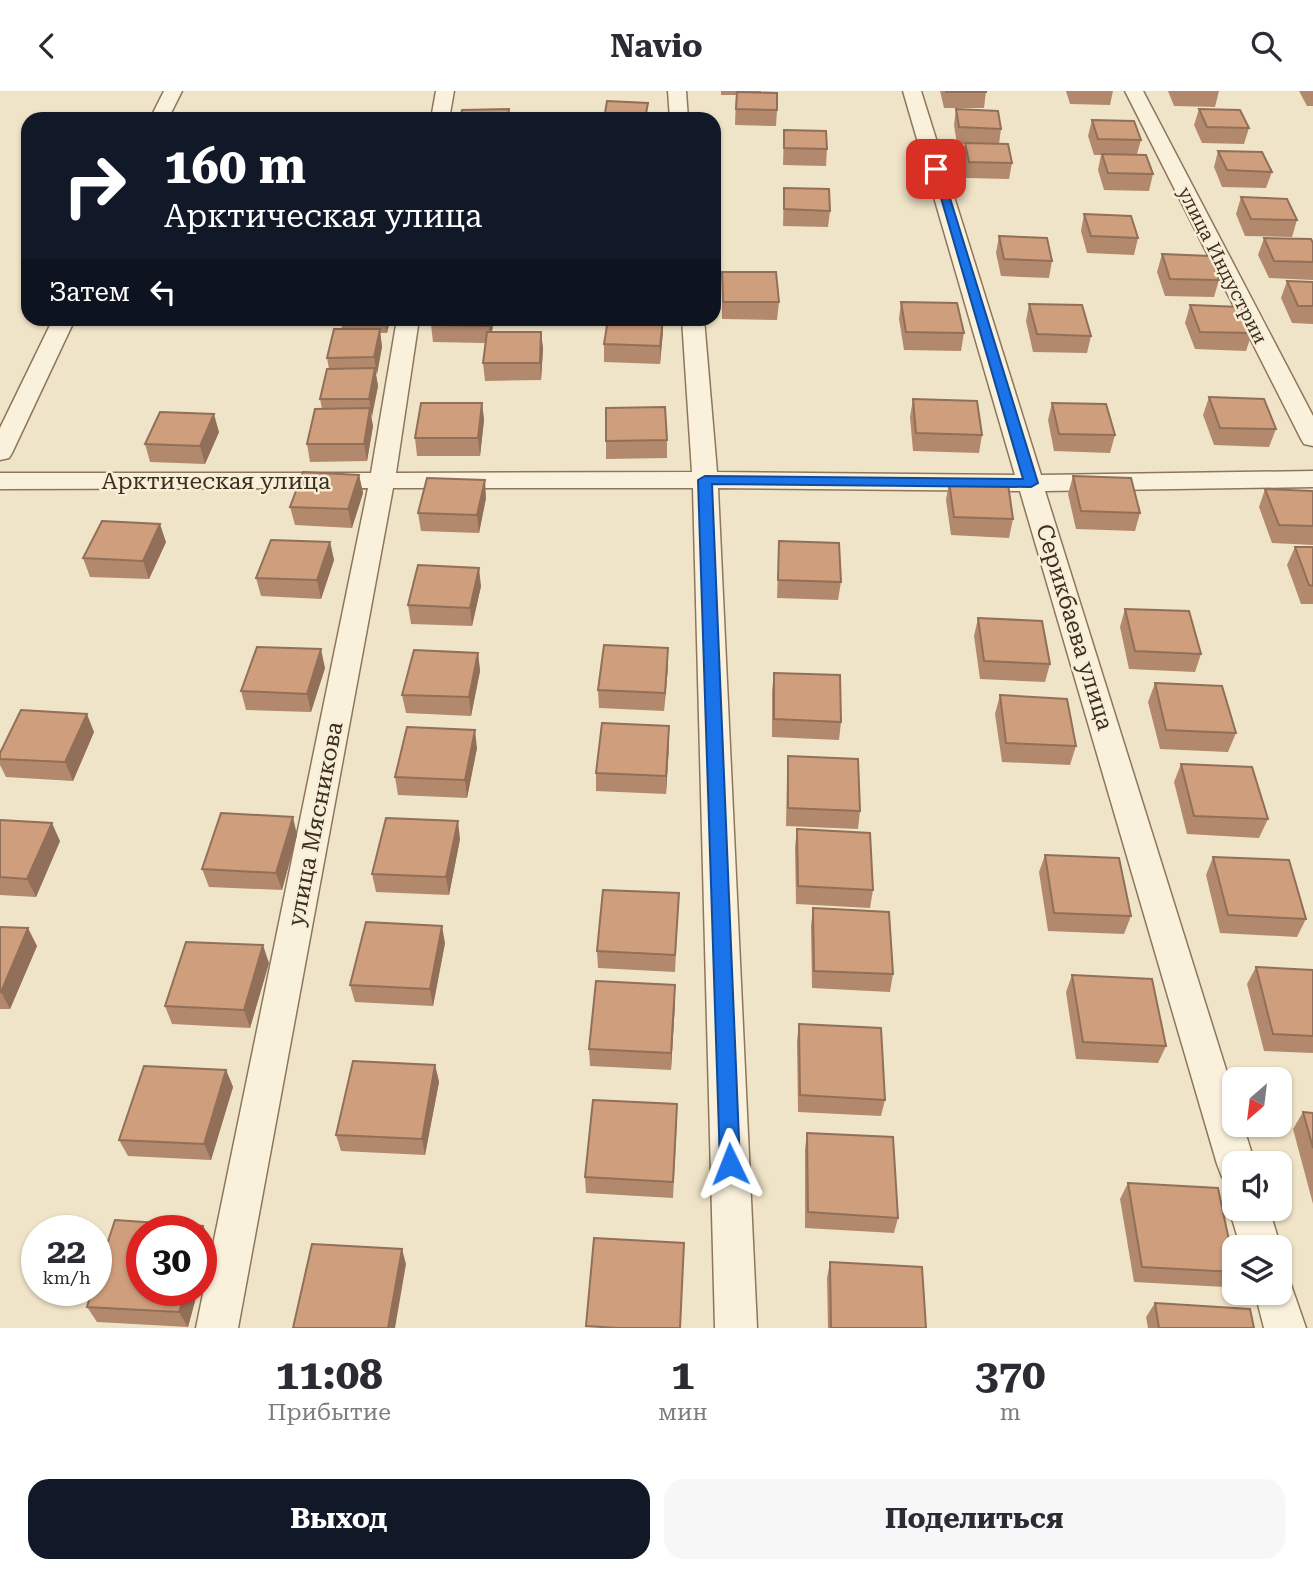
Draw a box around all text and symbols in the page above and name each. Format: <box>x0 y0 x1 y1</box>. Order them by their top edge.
icon: back <box>28 27 66 65</box>
text: Navio <box>610 27 703 65</box>
icon: search <box>1247 27 1285 65</box>
text: 160 m <box>164 138 306 195</box>
pin <box>906 139 966 199</box>
icon: right <box>49 140 140 231</box>
icon: arrive <box>917 150 955 188</box>
street label: улица Индустрии <box>1173 183 1272 348</box>
text: Арктическая улица <box>164 197 482 235</box>
icon: left <box>144 273 182 311</box>
text: Затем <box>49 277 130 307</box>
street label: Арктическая улица <box>102 468 331 495</box>
street label: Серикбаева улица <box>1030 521 1119 734</box>
street label: улица Мясникова <box>282 719 349 929</box>
north arrow <box>1222 1067 1292 1137</box>
map controls <box>1222 1067 1292 1305</box>
position arrow <box>693 1127 767 1201</box>
button: sound <box>1222 1151 1292 1221</box>
speed limit sign: 30 <box>126 1215 217 1306</box>
text: 22 <box>47 1231 86 1272</box>
button: layers <box>1222 1235 1292 1305</box>
text: km/h <box>42 1267 91 1288</box>
text: 11:08 <box>276 1350 383 1399</box>
text: 1 <box>671 1350 695 1399</box>
text: 370 <box>975 1350 1045 1399</box>
text: Прибытие <box>268 1399 391 1426</box>
text: мин <box>658 1399 707 1426</box>
text: m <box>1000 1399 1021 1426</box>
button: Выход <box>28 1479 650 1559</box>
button: Поделиться <box>664 1479 1285 1559</box>

